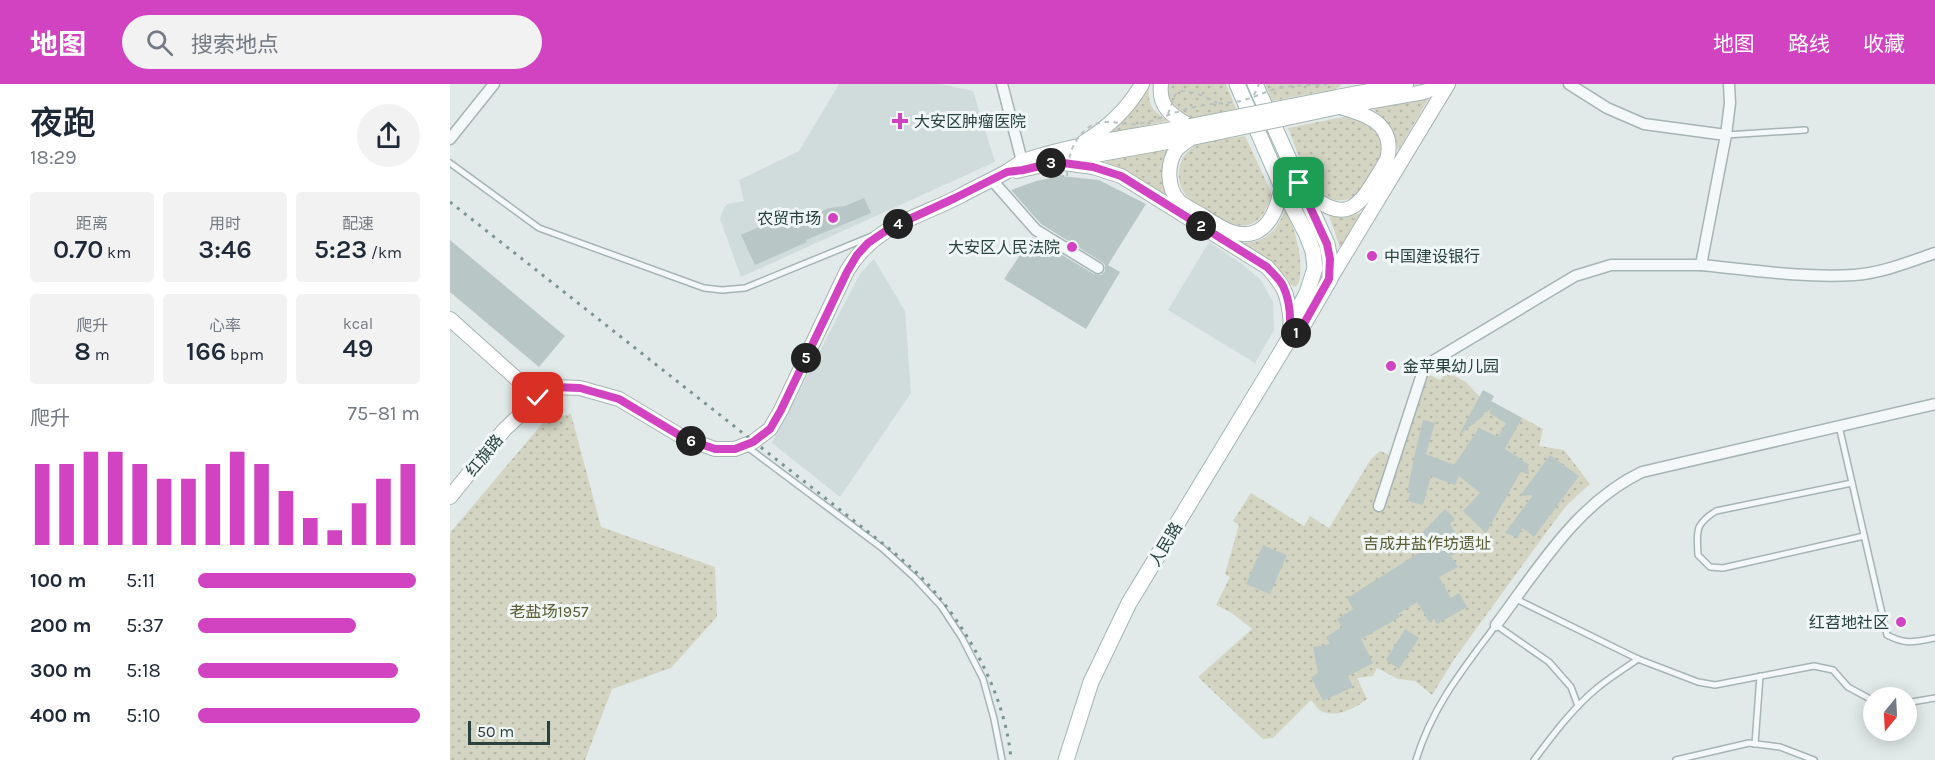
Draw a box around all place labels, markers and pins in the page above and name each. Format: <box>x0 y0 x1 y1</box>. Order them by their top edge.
marker: 大安区肿瘤医院 <box>891 112 909 130</box>
place label: 大安区肿瘤医院 <box>914 112 1026 131</box>
pin: 3 <box>1036 148 1066 178</box>
pin <box>1273 157 1324 208</box>
place label: 农贸市场 <box>757 209 821 228</box>
pin: 4 <box>883 209 913 239</box>
marker: 农贸市场 <box>826 211 840 225</box>
pin: 2 <box>1186 211 1216 241</box>
place label: 大安区人民法院 <box>948 238 1060 257</box>
marker: 大安区人民法院 <box>1065 240 1079 254</box>
place label: 中国建设银行 <box>1384 247 1480 266</box>
marker: 中国建设银行 <box>1365 249 1379 263</box>
pin: 1 <box>1281 318 1311 348</box>
pin: 5 <box>791 343 821 373</box>
place label: 金苹果幼儿园 <box>1403 357 1499 376</box>
marker: 金苹果幼儿园 <box>1384 359 1398 373</box>
pin <box>512 372 563 423</box>
pin: 6 <box>676 426 706 456</box>
place label: 红苕地社区 <box>1809 613 1889 632</box>
marker: 红苕地社区 <box>1894 615 1908 629</box>

